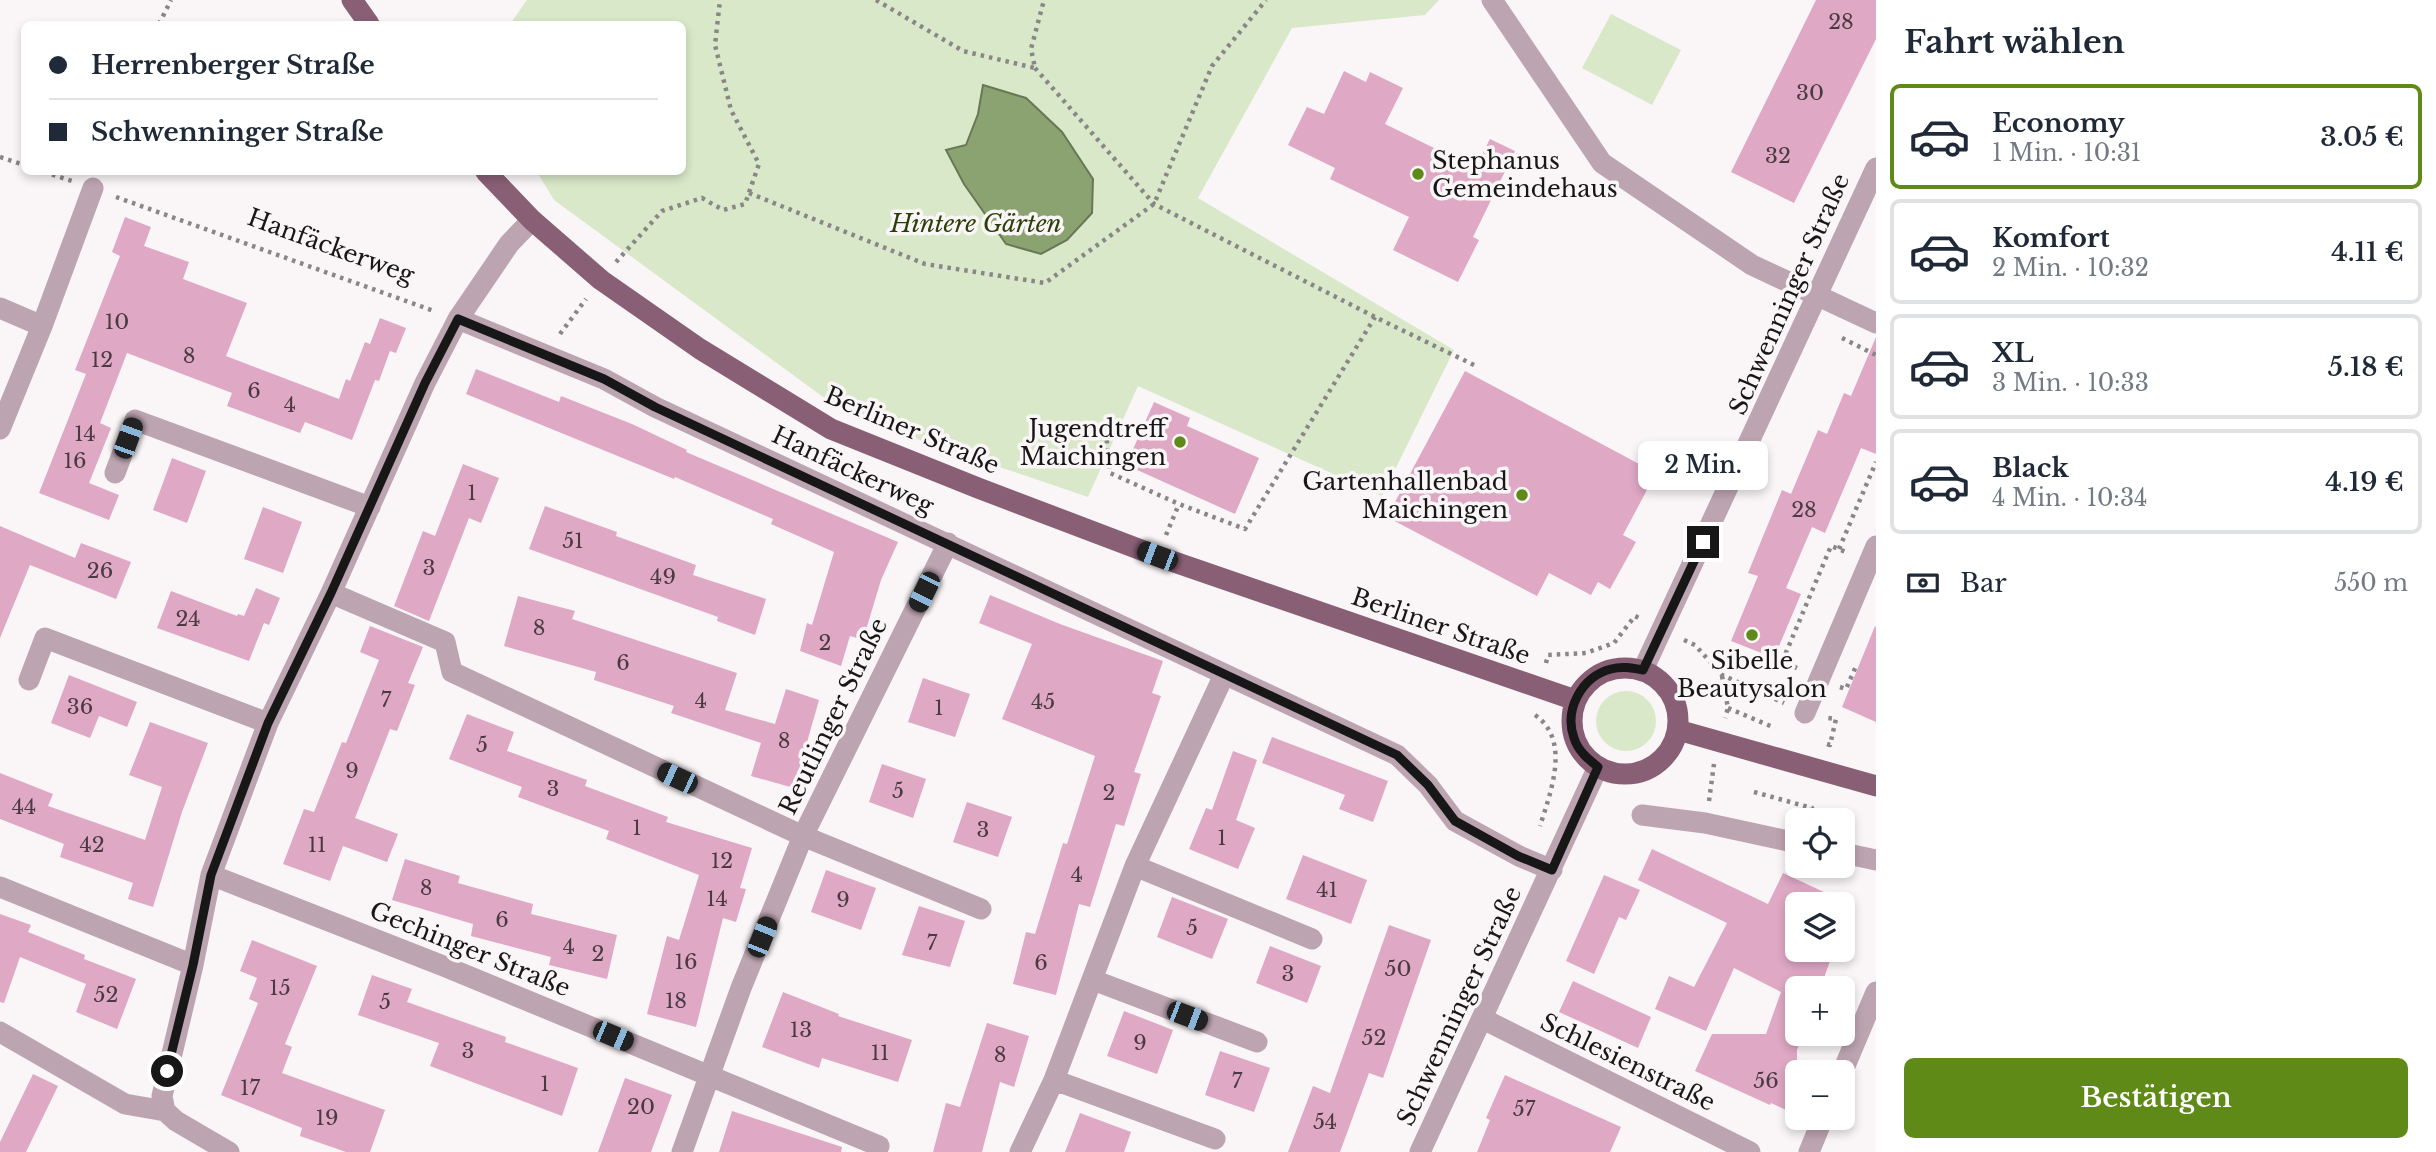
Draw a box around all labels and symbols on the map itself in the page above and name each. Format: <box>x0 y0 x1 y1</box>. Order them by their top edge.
house number: 28 <box>1828 9 1854 35</box>
house number: 30 <box>1796 80 1824 106</box>
house number: 32 <box>1765 143 1791 169</box>
place label: Stephanus Gemeindehaus <box>1432 146 1618 203</box>
marker: Stephanus Gemeindehaus <box>1410 166 1426 182</box>
street label: Schwenninger Straße <box>1723 169 1855 419</box>
street label: Hanfäckerweg <box>244 202 419 290</box>
park label: Hintere Gärten <box>889 209 1062 238</box>
house number: 10 <box>105 309 129 335</box>
house number: 8 <box>183 343 195 369</box>
house number: 12 <box>91 347 113 373</box>
house number: 6 <box>247 378 261 404</box>
street label: Berliner Straße <box>820 380 1004 480</box>
house number: 4 <box>284 392 296 418</box>
place label: Jugendtreff Maichingen <box>1020 414 1169 471</box>
car <box>111 415 146 461</box>
street label: Hanfäckerweg <box>767 420 939 520</box>
house number: 14 <box>74 421 96 447</box>
marker: Jugendtreff Maichingen <box>1172 434 1188 450</box>
callout: 2 Min. <box>1638 440 1768 490</box>
house number: 16 <box>64 448 86 474</box>
place label: Gartenhallenbad Maichingen <box>1302 467 1508 524</box>
house number: 1 <box>467 480 477 506</box>
marker: Gartenhallenbad Maichingen <box>1514 487 1530 503</box>
house number: 28 <box>1791 497 1817 523</box>
route end <box>1687 526 1719 558</box>
house number: 51 <box>562 528 584 554</box>
car <box>1134 539 1181 573</box>
house number: 3 <box>423 555 435 581</box>
house number: 26 <box>87 558 113 584</box>
house number: 49 <box>650 564 676 590</box>
car <box>906 569 943 615</box>
street label: Berliner Straße <box>1348 582 1534 670</box>
house number: 24 <box>175 606 201 632</box>
street label: Reutlinger Straße <box>773 613 893 819</box>
house number: 8 <box>533 615 545 641</box>
marker: Sibelle Beautysalon <box>1744 627 1760 643</box>
house number: 2 <box>819 630 831 656</box>
place label: Sibelle Beautysalon <box>1677 646 1827 703</box>
house number: 6 <box>616 650 630 676</box>
house number: 7 <box>381 687 392 713</box>
house number: 4 <box>695 688 707 714</box>
house number: 45 <box>1031 689 1055 715</box>
house number: 36 <box>67 694 93 720</box>
house number: 1 <box>934 695 944 721</box>
house number: 8 <box>778 728 790 754</box>
house number: 5 <box>476 732 488 758</box>
house number: 9 <box>345 758 359 784</box>
car <box>654 760 701 796</box>
house number: 3 <box>547 776 559 802</box>
house number: 5 <box>892 778 904 804</box>
house number: 2 <box>1103 780 1115 806</box>
house number: 44 <box>12 794 36 820</box>
house number: 1 <box>632 815 642 841</box>
house number: 3 <box>977 817 989 843</box>
house number: 1 <box>1217 825 1227 851</box>
house number: 42 <box>79 832 105 858</box>
house number: 11 <box>308 832 326 858</box>
house number: 12 <box>711 848 733 874</box>
house number: 4 <box>1071 862 1083 888</box>
house number: 8 <box>420 875 432 901</box>
house number: 41 <box>1316 877 1338 903</box>
street label: Schwenninger Straße <box>1391 882 1527 1130</box>
house number: 14 <box>706 886 728 912</box>
house number: 9 <box>836 887 850 913</box>
street label: Gechinger Straße <box>365 896 575 1002</box>
house number: 6 <box>495 907 509 933</box>
car <box>745 914 780 960</box>
house number: 5 <box>1186 915 1198 941</box>
house number: 7 <box>927 930 938 956</box>
house number: 4 <box>563 934 575 960</box>
house number: 2 <box>592 941 604 967</box>
house number: 16 <box>675 949 697 975</box>
house number: 6 <box>1034 950 1048 976</box>
house number: 50 <box>1385 956 1411 982</box>
house number: 3 <box>1282 961 1294 987</box>
house number: 15 <box>269 975 291 1001</box>
house number: 52 <box>94 982 118 1008</box>
house number: 18 <box>665 988 687 1014</box>
house number: 5 <box>379 989 391 1015</box>
car <box>1164 999 1211 1033</box>
street label: Schlesienstraße <box>1536 1007 1720 1117</box>
house number: 13 <box>790 1017 812 1043</box>
car <box>590 1018 637 1054</box>
house number: 52 <box>1362 1025 1386 1051</box>
house number: 9 <box>1133 1030 1147 1056</box>
house number: 3 <box>462 1038 474 1064</box>
house number: 11 <box>871 1040 889 1066</box>
house number: 8 <box>994 1042 1006 1068</box>
route start <box>151 1055 183 1087</box>
house number: 7 <box>1232 1068 1243 1094</box>
house number: 56 <box>1753 1068 1779 1094</box>
house number: 1 <box>540 1071 550 1097</box>
house number: 17 <box>240 1075 260 1101</box>
house number: 20 <box>627 1094 655 1120</box>
house number: 57 <box>1513 1096 1536 1122</box>
house number: 19 <box>316 1105 338 1131</box>
house number: 54 <box>1313 1109 1337 1135</box>

